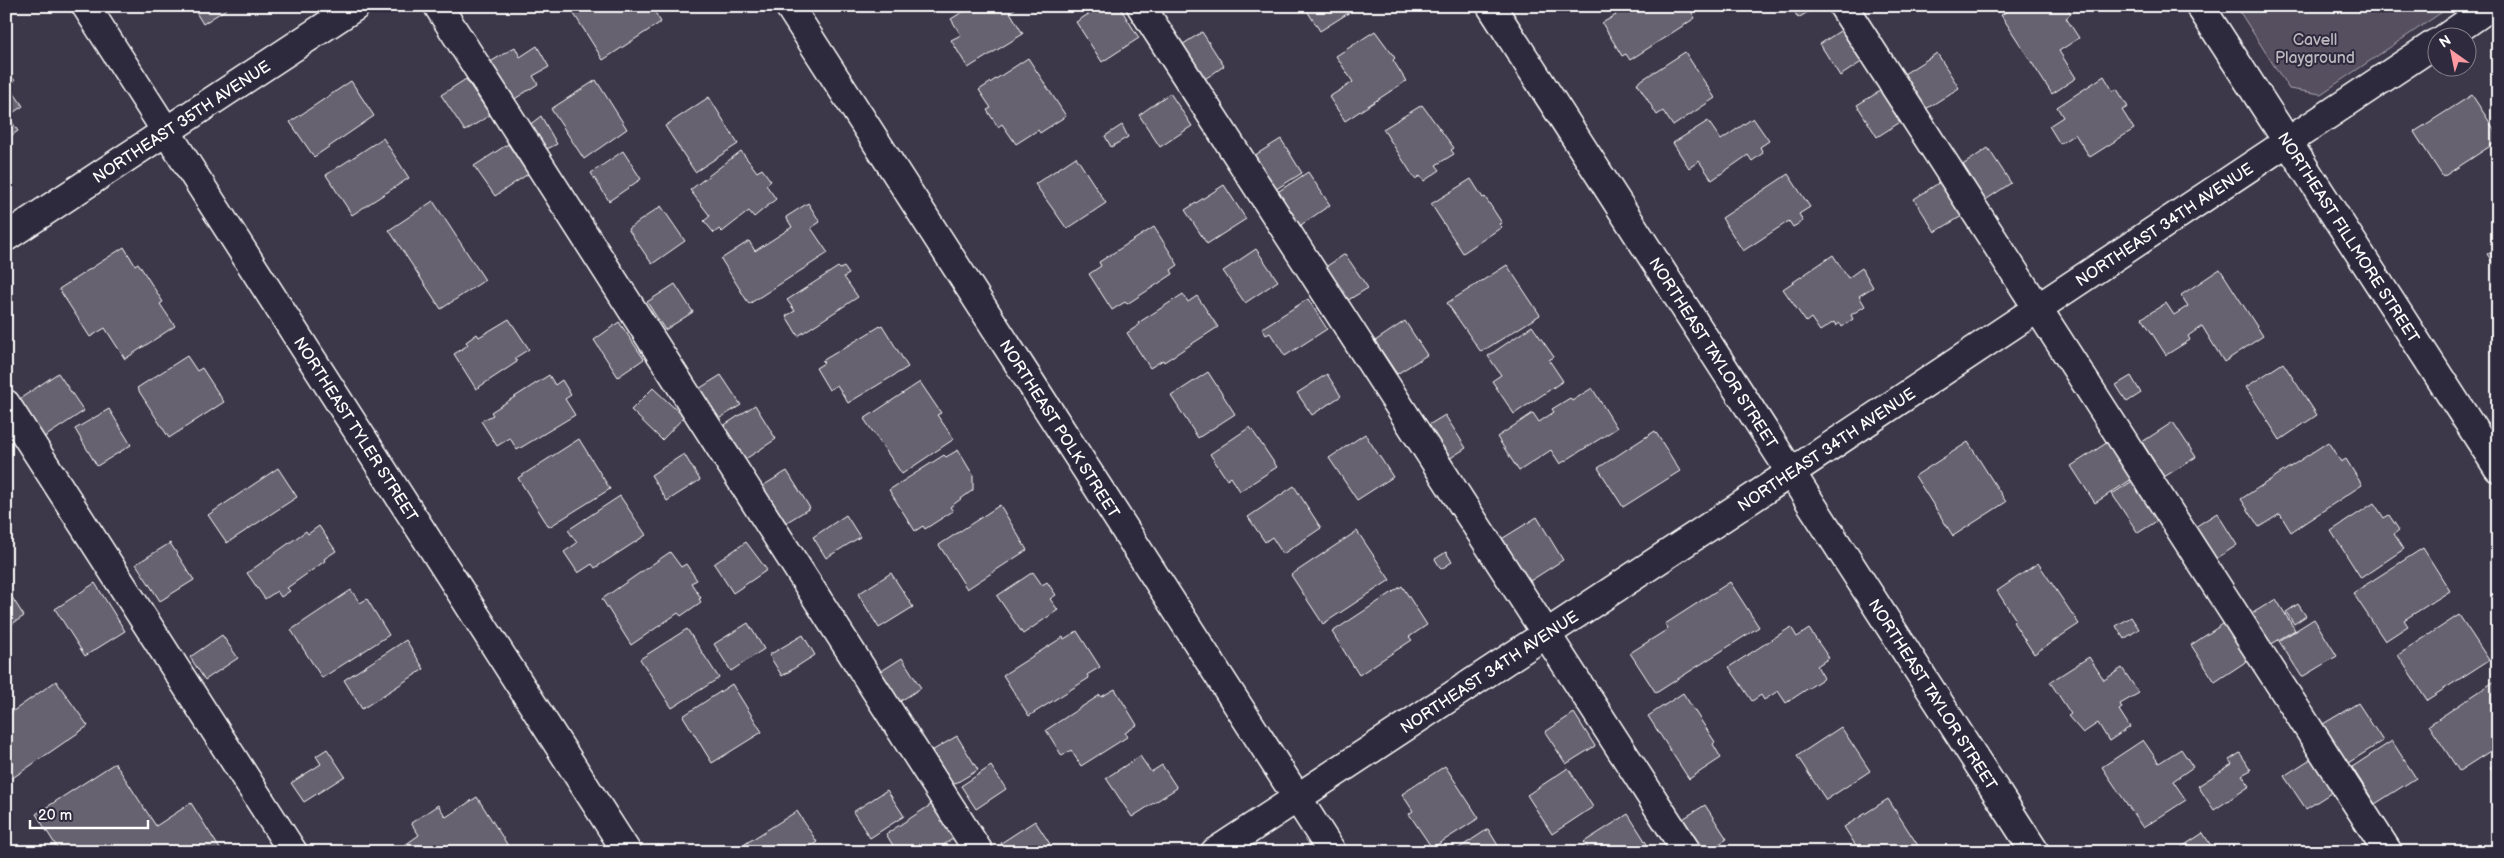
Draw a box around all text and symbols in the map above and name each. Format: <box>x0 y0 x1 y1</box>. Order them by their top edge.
north arrow <box>2426 28 2476 78</box>
park label: Cavell Playground <box>2275 31 2355 68</box>
text: N <box>2436 32 2454 52</box>
street label: NORTHEAST 35TH AVENUE <box>90 57 274 188</box>
street label: NORTHEAST FILLMORE STREET <box>2273 129 2423 347</box>
street label: NORTHEAST 34TH AVENUE <box>2073 159 2257 291</box>
street label: NORTHEAST TAYLOR STREET <box>1644 254 1781 453</box>
street label: NORTHEAST TYLER STREET <box>289 334 421 526</box>
street label: NORTHEAST POLK STREET <box>995 337 1123 522</box>
street label: NORTHEAST 34TH AVENUE <box>1735 384 1919 516</box>
street label: NORTHEAST TAYLOR STREET <box>1864 596 2001 794</box>
street label: NORTHEAST 34TH AVENUE <box>1397 607 1582 738</box>
scale bar <box>30 798 148 830</box>
text: 20 m <box>38 806 72 825</box>

